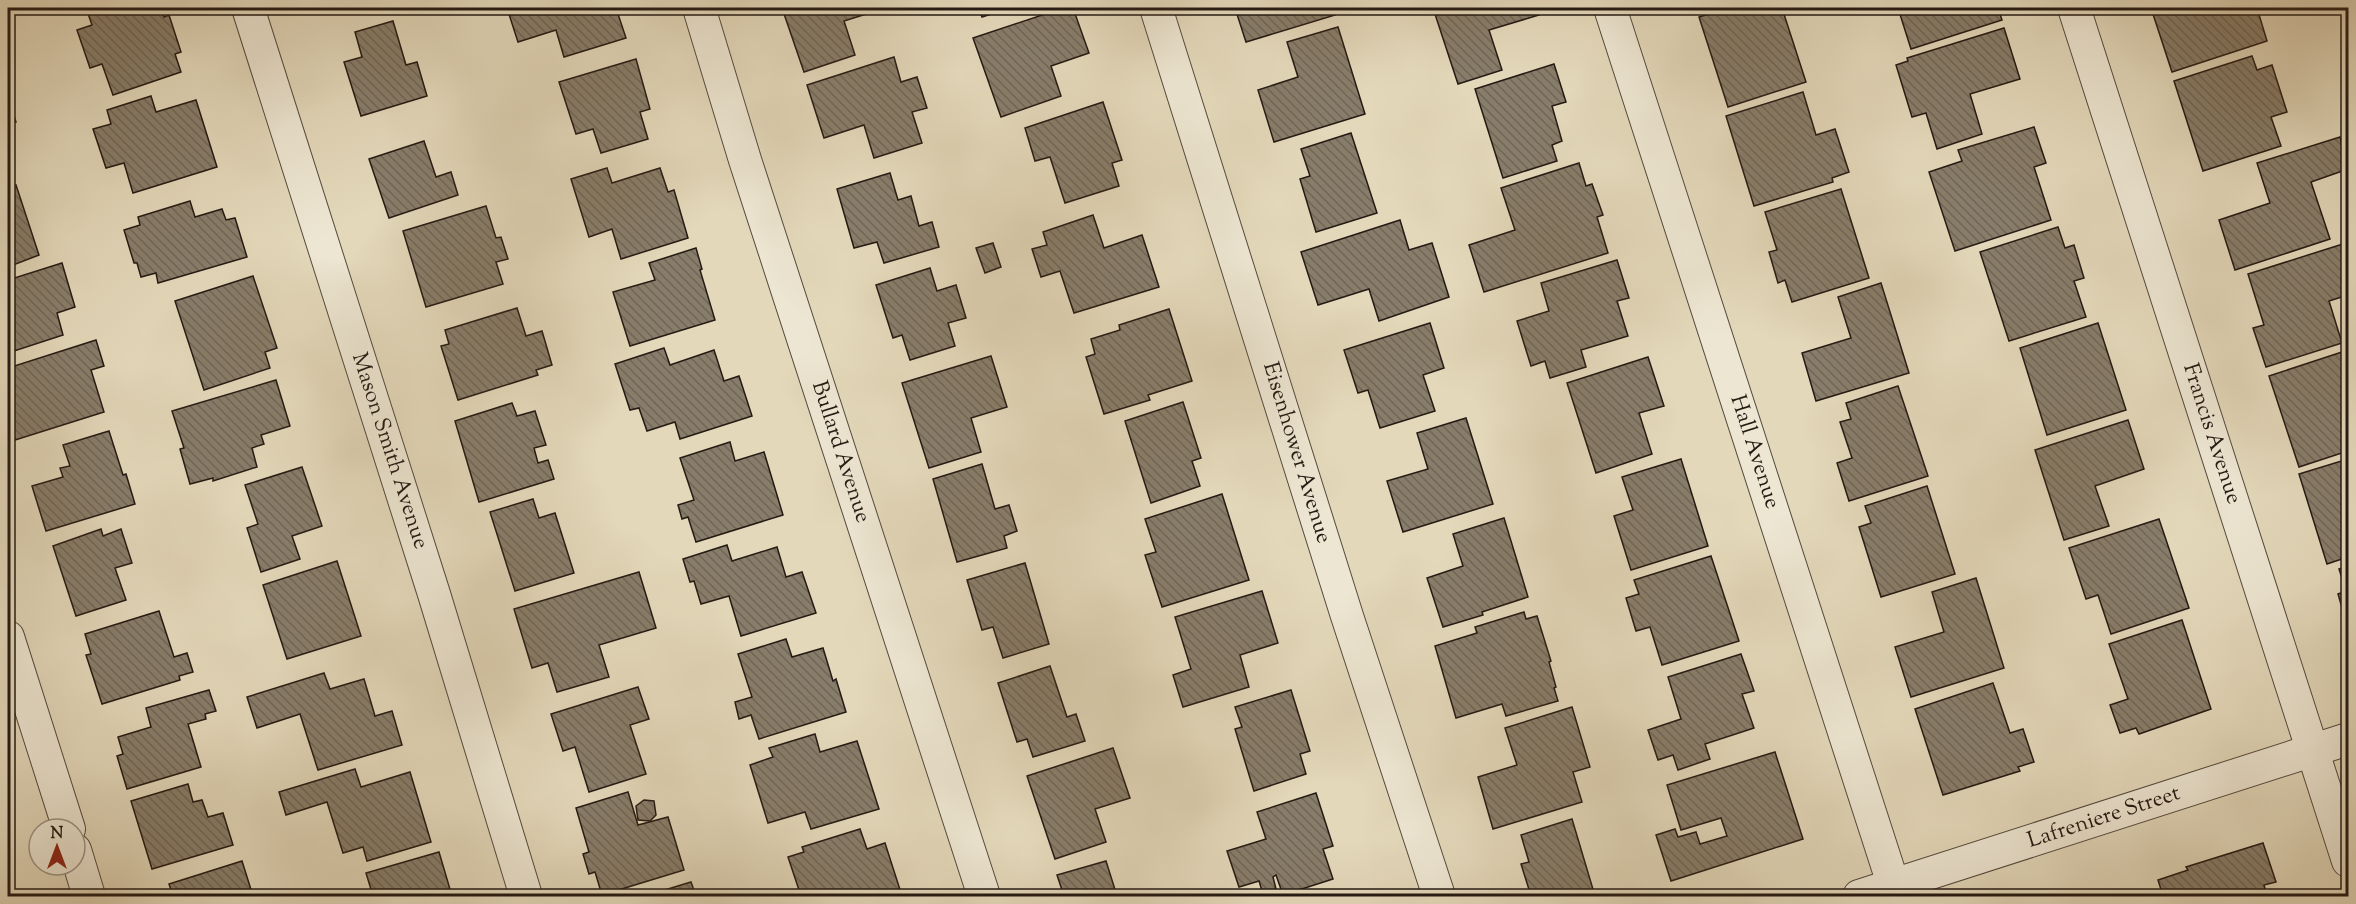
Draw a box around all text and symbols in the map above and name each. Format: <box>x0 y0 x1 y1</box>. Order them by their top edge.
street label: Mason Smith Avenue <box>342 349 436 553</box>
street label: Eisenhower Avenue <box>1253 358 1339 548</box>
street label: Francis Avenue <box>2173 360 2249 508</box>
street label: Bullard Avenue <box>802 377 878 527</box>
street label: Hall Avenue <box>1721 391 1787 513</box>
street label: Lafreniere Street <box>2023 778 2185 858</box>
north arrow <box>27 817 87 877</box>
text: N <box>51 823 64 846</box>

